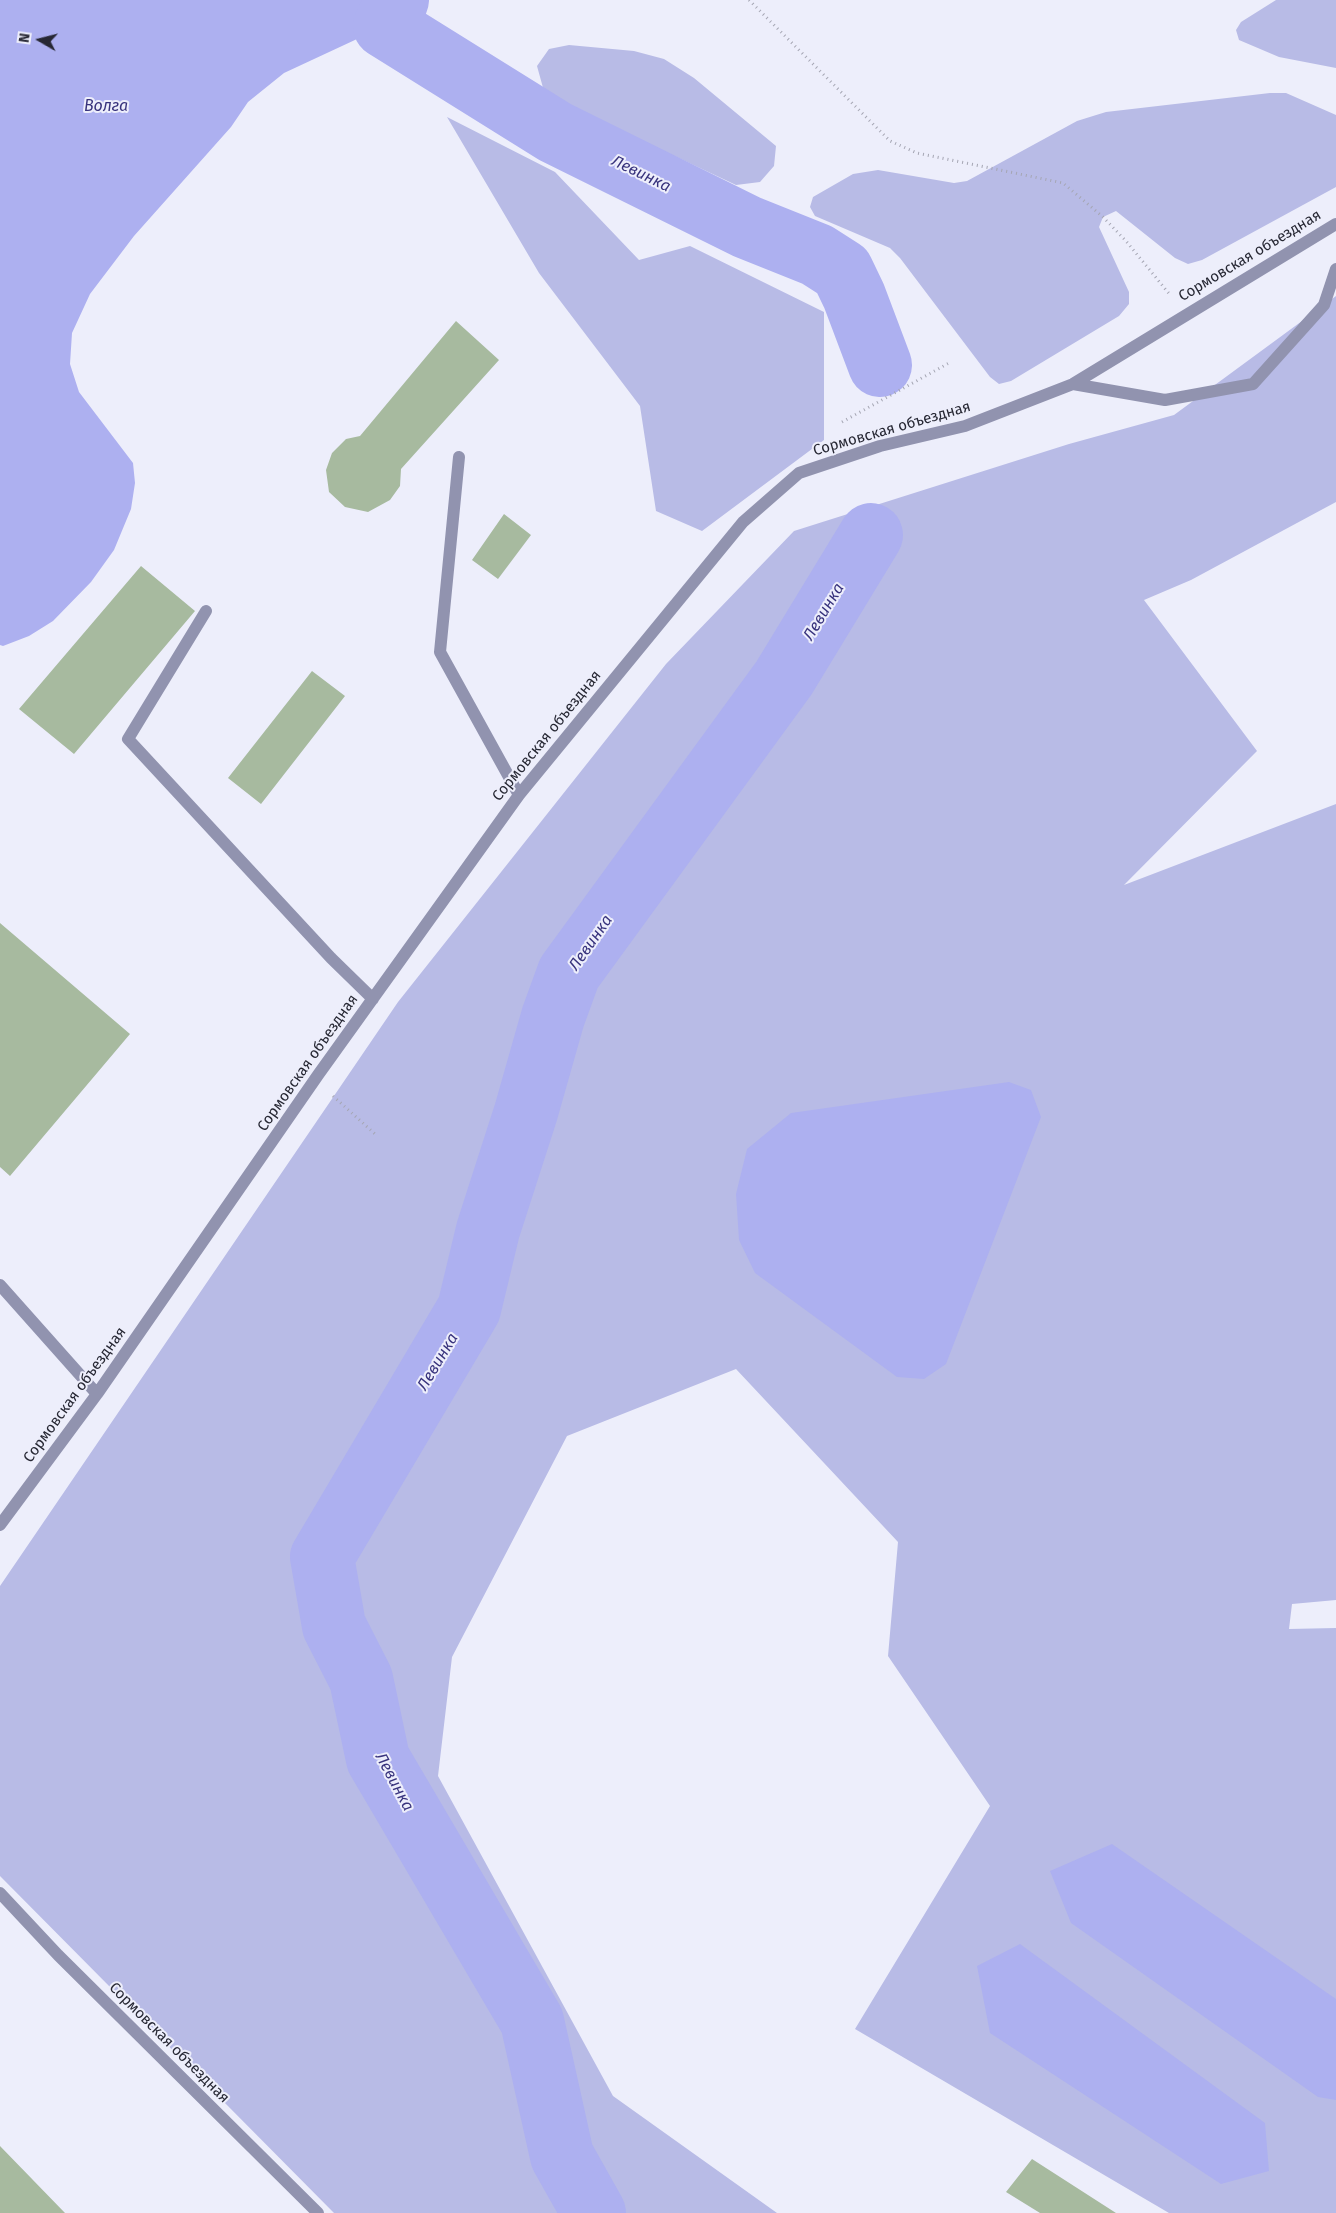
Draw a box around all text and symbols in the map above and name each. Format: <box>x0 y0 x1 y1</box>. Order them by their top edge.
north arrow <box>15 15 65 65</box>
text: N <box>16 32 34 44</box>
water label: Волга <box>84 97 128 117</box>
water label: Левинка <box>608 152 674 196</box>
street label: Сормовская объездная <box>1175 206 1325 306</box>
street label: Сормовская объездная <box>811 398 973 460</box>
water label: Левинка <box>799 580 849 644</box>
street label: Сормовская объездная <box>489 667 605 805</box>
water label: Левинка <box>565 912 617 974</box>
street label: Сормовская объездная <box>254 991 362 1135</box>
street label: Сормовская объездная <box>20 1324 130 1466</box>
water label: Левинка <box>413 1330 463 1394</box>
water label: Левинка <box>371 1750 417 1814</box>
street label: Сормовская объездная <box>105 1979 233 2107</box>

